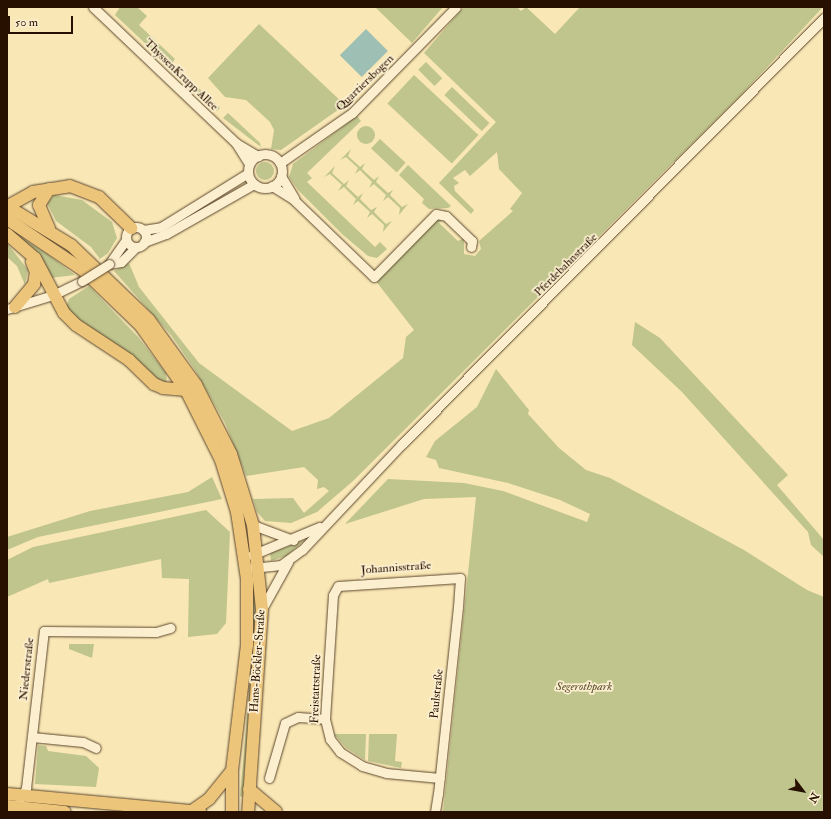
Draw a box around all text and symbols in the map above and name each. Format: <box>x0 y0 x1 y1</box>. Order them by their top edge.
scale bar <box>10 8 75 34</box>
text: 50 m <box>15 15 38 30</box>
street label: ThyssenKrupp Allee <box>141 36 221 114</box>
street label: Quartiersbogen <box>333 52 397 114</box>
street label: Pferdebahnstraße <box>531 230 601 300</box>
street label: Johannisstraße <box>361 558 431 578</box>
street label: Hans-Böckler-Straße <box>247 609 269 713</box>
street label: Niederstraße <box>17 637 37 701</box>
street label: Freistattstraße <box>308 654 324 724</box>
street label: Paulstraße <box>427 668 447 720</box>
park label: Segerothpark <box>556 680 612 694</box>
north arrow <box>783 771 823 811</box>
text: N <box>805 790 822 805</box>

